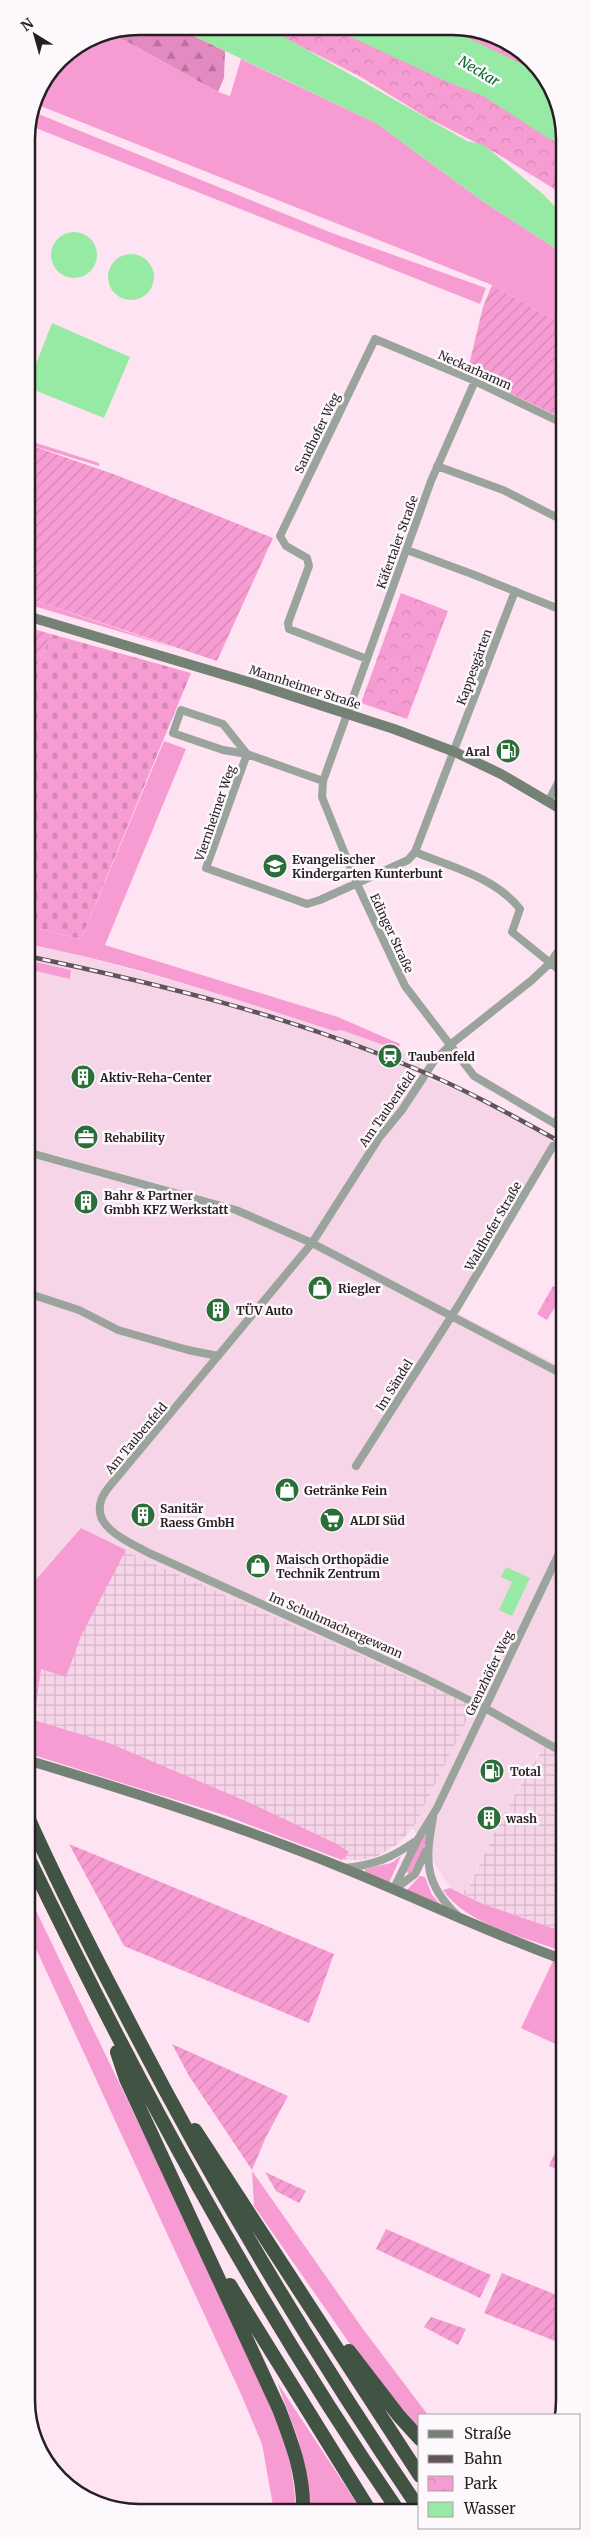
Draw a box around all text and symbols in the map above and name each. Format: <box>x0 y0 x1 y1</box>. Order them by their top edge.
north arrow <box>10 10 60 60</box>
text: N <box>17 14 37 35</box>
water label: Neckar <box>455 52 503 90</box>
street label: Neckarhamm <box>436 347 514 393</box>
street label: Sandhofer Weg <box>291 390 343 476</box>
street label: Käfertaler Straße <box>373 493 421 591</box>
street label: Kappesgärten <box>453 627 495 707</box>
street label: Mannheimer Straße <box>247 662 363 712</box>
fuel station icon: Aral <box>495 738 521 764</box>
place label: Aral <box>464 744 490 759</box>
street label: Viernheimer Weg <box>191 762 239 864</box>
place label: Evangelischer Kindergarten Kunterbunt <box>292 852 443 881</box>
school or university icon: Evangelischer Kindergarten Kunterbunt <box>262 853 288 879</box>
street label: Edinger Straße <box>367 891 417 975</box>
station icon: Taubenfeld <box>377 1043 403 1069</box>
place label: Taubenfeld <box>408 1049 476 1064</box>
building icon: Aktiv-Reha-Center <box>70 1064 96 1090</box>
street label: Am Taubenfeld <box>355 1069 418 1150</box>
place label: Aktiv-Reha-Center <box>99 1070 212 1085</box>
office icon: Rehability <box>73 1124 99 1150</box>
place label: Rehability <box>104 1130 166 1145</box>
street label: Waldhofer Straße <box>461 1179 525 1274</box>
place label: Bahr & Partner Gmbh KFZ Werkstatt <box>104 1188 229 1217</box>
building icon: Bahr & Partner Gmbh KFZ Werkstatt <box>73 1189 99 1215</box>
shop icon: Riegler <box>307 1275 333 1301</box>
place label: Riegler <box>338 1281 381 1296</box>
building icon: TÜV Auto <box>205 1297 231 1323</box>
place label: TÜV Auto <box>236 1303 293 1318</box>
street label: Im Sändel <box>372 1356 416 1414</box>
street label: Am Taubenfeld <box>101 1399 170 1477</box>
shop icon: Getränke Fein <box>274 1477 300 1503</box>
place label: Getränke Fein <box>304 1483 387 1498</box>
place label: Sanitär Raess GmbH <box>160 1501 235 1530</box>
building icon: Sanitär Raess GmbH <box>130 1502 156 1528</box>
supermarket icon: ALDI Süd <box>319 1507 345 1533</box>
place label: ALDI Süd <box>349 1513 405 1528</box>
place label: Maisch Orthopädie Technik Zentrum <box>276 1552 389 1581</box>
shop icon: Maisch Orthopädie Technik Zentrum <box>245 1553 271 1579</box>
street label: Im Schuhmachergewann <box>267 1589 405 1661</box>
street label: Grenzhöfer Weg <box>462 1627 516 1718</box>
fuel station icon: Total <box>479 1758 505 1784</box>
place label: Total <box>510 1764 541 1779</box>
building icon: wash <box>476 1805 502 1831</box>
place label: wash <box>505 1811 537 1826</box>
legend <box>418 2414 581 2529</box>
text: Straße <box>464 2424 511 2443</box>
text: Bahn <box>464 2449 502 2468</box>
text: Park <box>464 2474 498 2493</box>
text: Wasser <box>463 2499 516 2518</box>

